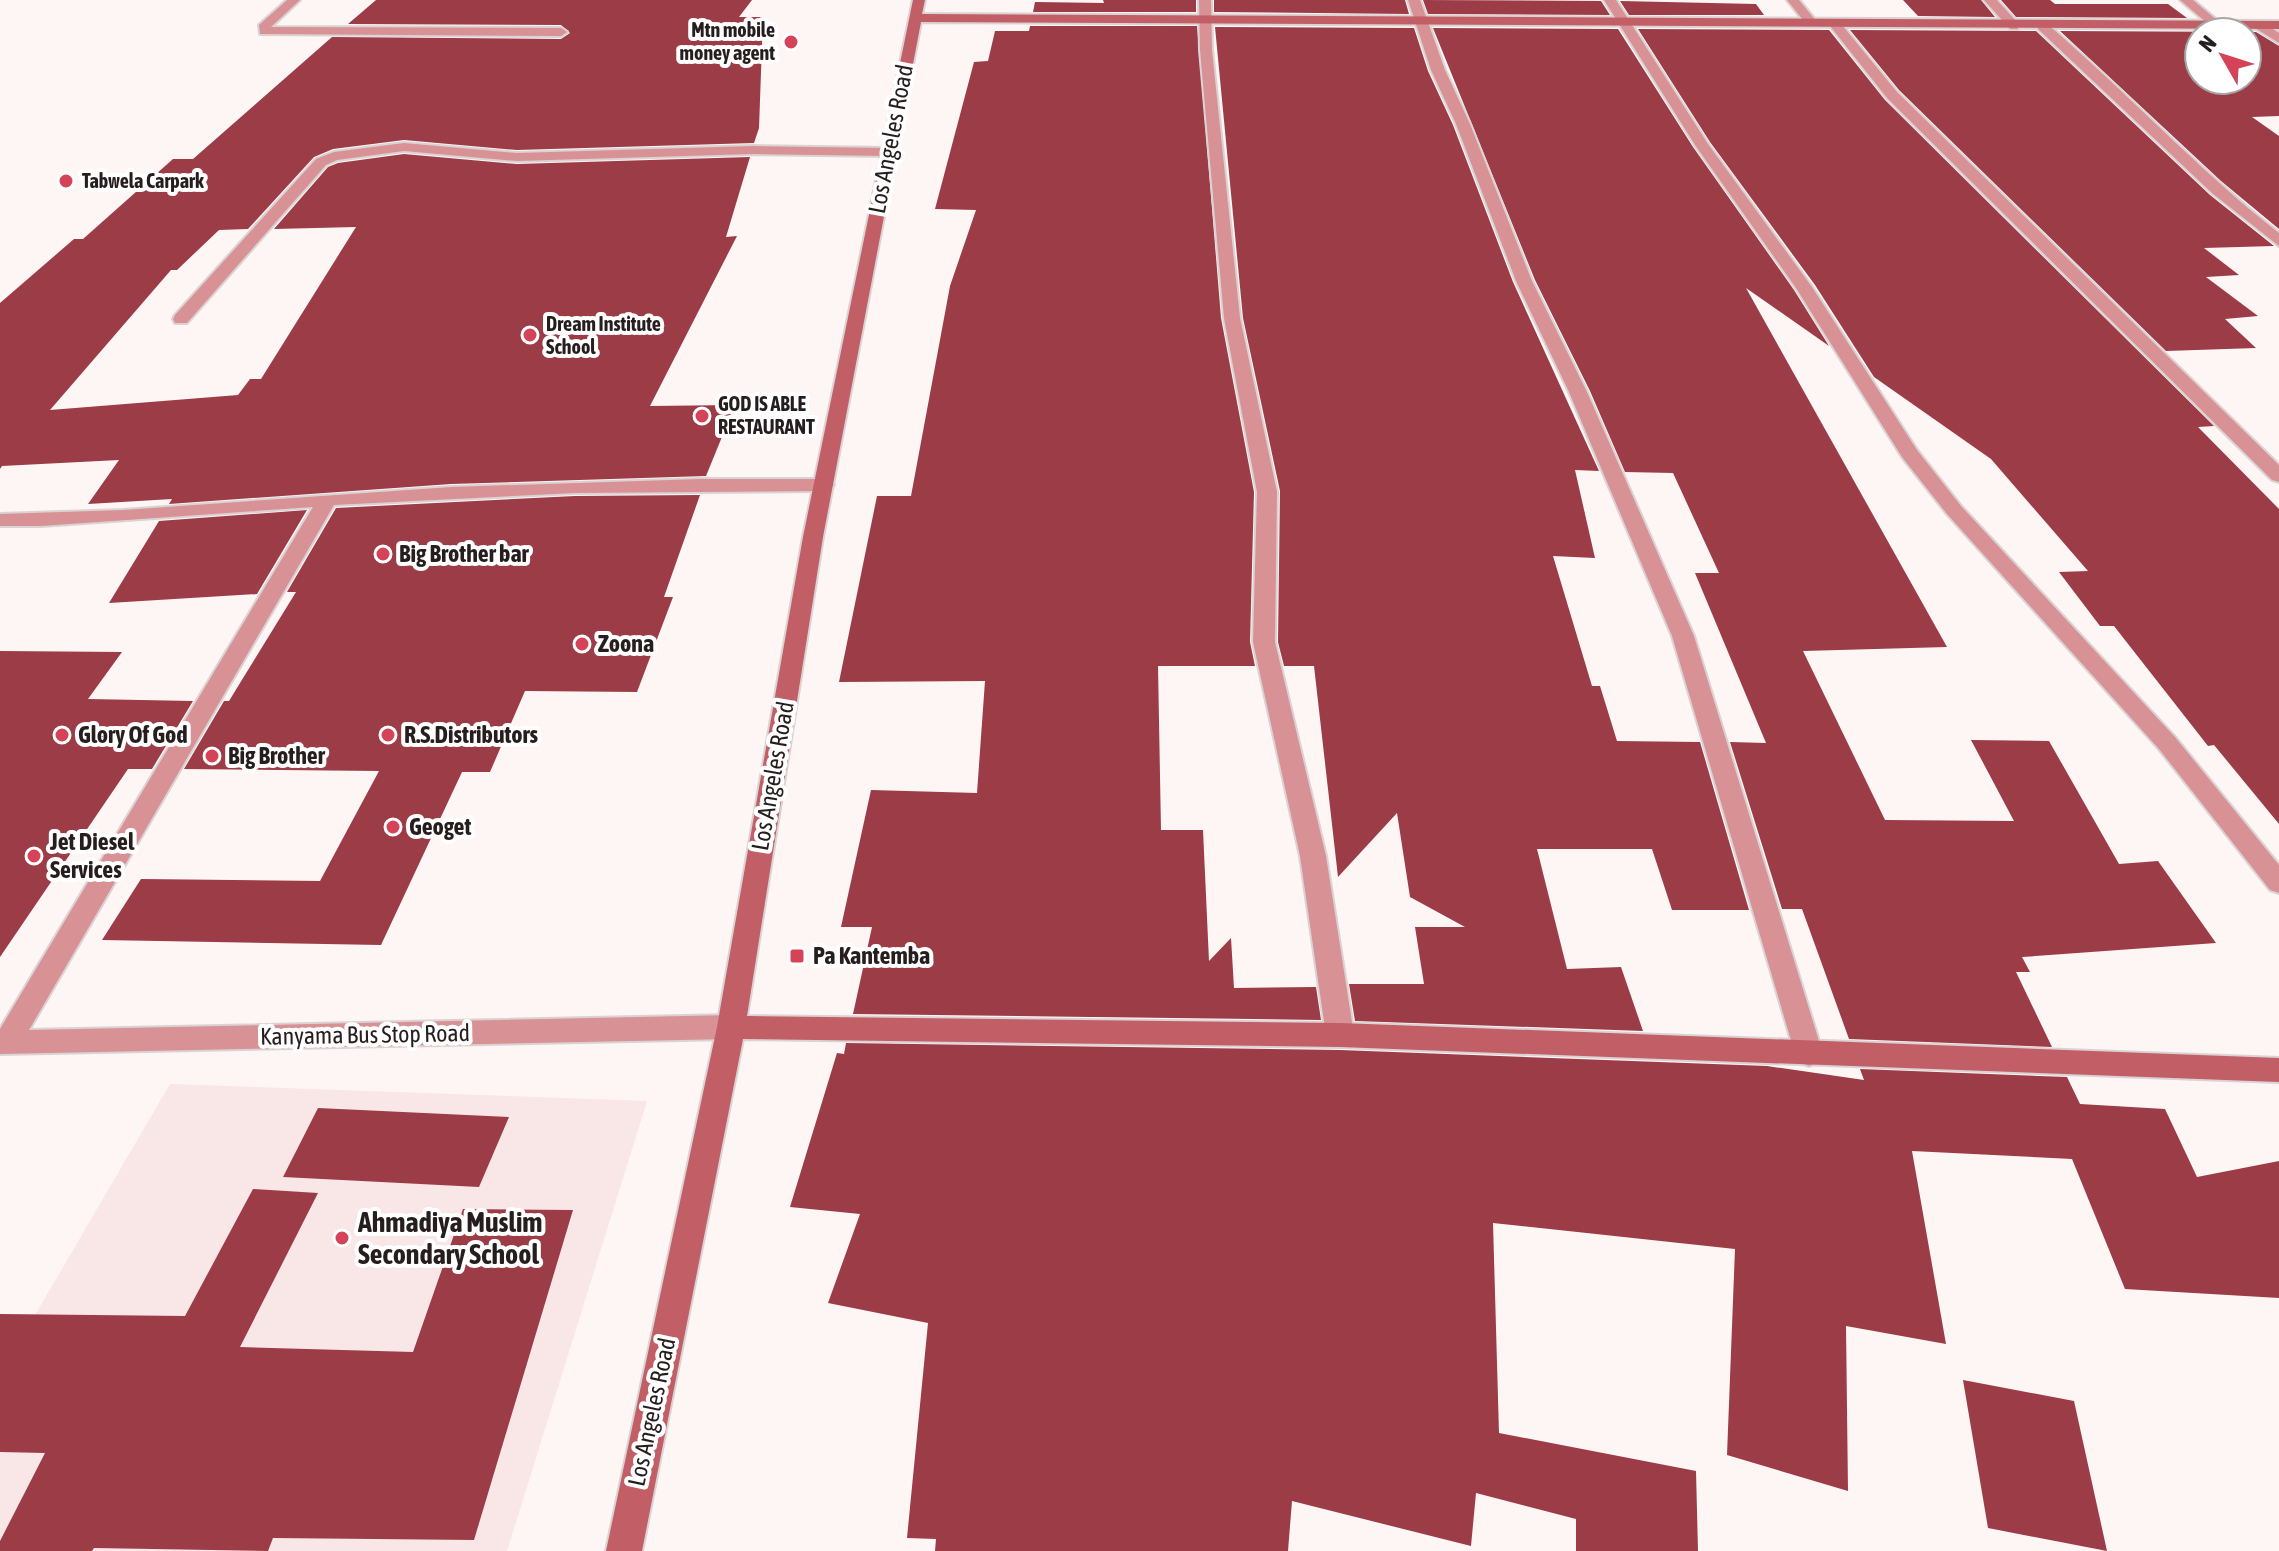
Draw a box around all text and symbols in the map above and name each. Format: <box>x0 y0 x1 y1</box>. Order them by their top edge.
north arrow <box>2183 16 2263 96</box>
place label: Mtn mobile money agent <box>680 18 775 64</box>
text: N <box>2193 30 2222 57</box>
marker: Mtn mobile money agent <box>782 33 800 51</box>
street label: Los Angeles Road <box>863 62 918 216</box>
place label: Tabwela Carpark <box>82 169 204 192</box>
marker: Tabwela Carpark <box>57 172 75 190</box>
place label: Dream Institute School <box>546 312 661 358</box>
marker: Dream Institute School <box>521 326 539 344</box>
place label: GOD IS ABLE RESTAURANT <box>718 392 815 438</box>
marker: GOD IS ABLE RESTAURANT <box>693 407 711 425</box>
place label: Big Brother bar <box>399 540 530 567</box>
marker: Big Brother bar <box>374 545 392 563</box>
place label: Zoona <box>598 630 654 657</box>
marker: Zoona <box>573 635 591 653</box>
street label: Los Angeles Road <box>746 699 799 853</box>
place label: Glory Of God <box>78 721 188 748</box>
place label: R.S.Distributors <box>404 721 539 748</box>
marker: Glory Of God <box>53 726 71 744</box>
marker: R.S.Distributors <box>379 726 397 744</box>
place label: Big Brother <box>228 742 326 769</box>
marker: Big Brother <box>203 747 221 765</box>
place label: Geoget <box>409 813 472 840</box>
marker: Geoget <box>384 818 402 836</box>
place label: Jet Diesel Services <box>49 828 135 883</box>
marker: Jet Diesel Services <box>25 847 43 865</box>
place label: Pa Kantemba <box>813 942 930 969</box>
marker: Pa Kantemba <box>788 947 806 965</box>
street label: Kanyama Bus Stop Road <box>260 1019 470 1050</box>
place label: Ahmadiya Muslim Secondary School <box>357 1206 543 1270</box>
marker: Ahmadiya Muslim Secondary School <box>333 1229 351 1247</box>
street label: Los Angeles Road <box>623 1335 680 1489</box>

